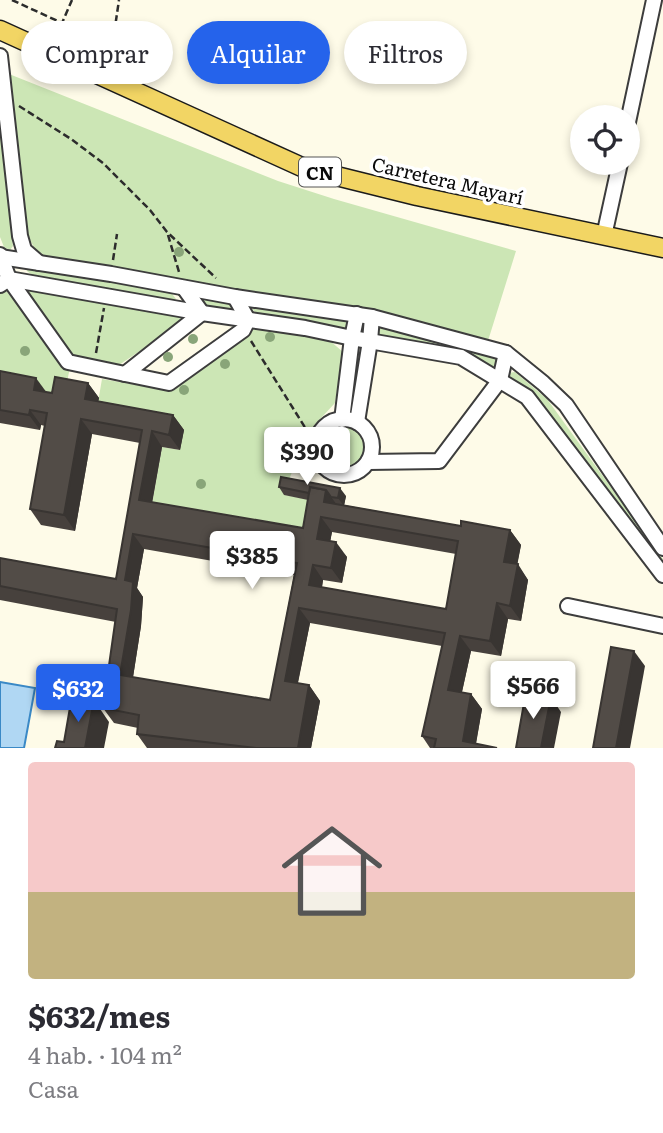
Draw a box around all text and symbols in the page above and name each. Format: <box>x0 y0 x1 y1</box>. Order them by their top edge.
chip: Comprar <box>21 21 173 84</box>
chip: Alquilar <box>187 21 330 84</box>
chip: Filtros <box>344 21 467 84</box>
map controls <box>570 105 640 175</box>
button: locate <box>570 105 640 175</box>
street label: Carretera Mayarí <box>369 149 527 211</box>
road number: CN <box>299 158 341 187</box>
pin: $390 <box>266 428 348 487</box>
text: $390 <box>280 433 334 467</box>
pin: $385 <box>211 532 293 591</box>
text: $385 <box>226 537 278 571</box>
pin: $566 <box>492 662 574 721</box>
pin: $632 <box>37 664 119 724</box>
text: $566 <box>506 667 560 701</box>
text: $632 <box>52 670 104 704</box>
icon: home <box>269 808 395 934</box>
text: $632/mes <box>28 993 170 1037</box>
text: 4 hab. · 104 m² <box>28 1037 182 1071</box>
text: Casa <box>28 1071 79 1105</box>

